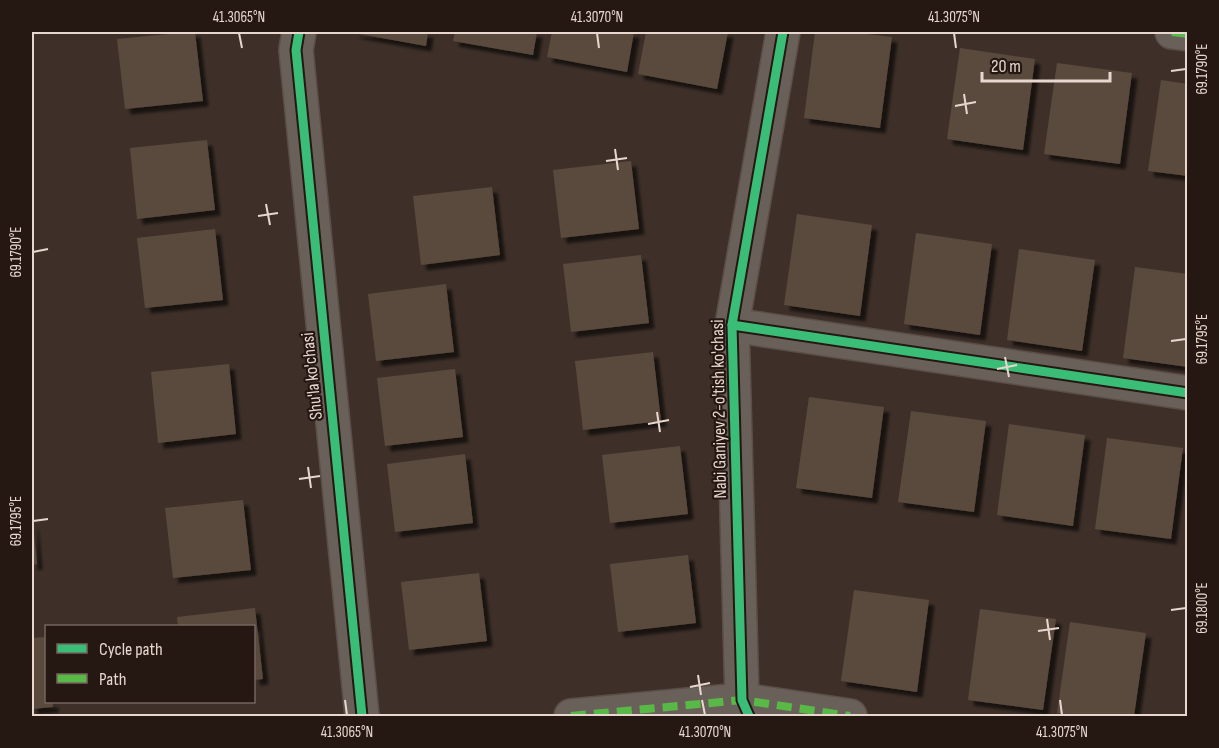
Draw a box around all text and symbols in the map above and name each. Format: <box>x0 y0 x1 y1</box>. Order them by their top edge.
text: 41.3065°N <box>213 8 265 27</box>
text: 41.3070°N <box>571 8 623 27</box>
text: 41.3075°N <box>928 8 980 27</box>
text: 69.1790°E <box>1193 44 1212 94</box>
scale bar <box>982 45 1110 83</box>
text: 20 m <box>991 56 1021 77</box>
text: 69.1790°E <box>7 227 26 277</box>
text: 69.1795°E <box>1193 314 1212 364</box>
street label: Nabi Ganiyev 2-o'tish ko'chasi <box>707 319 731 499</box>
street label: Shu'la ko'chasi <box>297 331 327 421</box>
text: 69.1795°E <box>7 496 26 546</box>
text: 69.1800°E <box>1193 582 1212 634</box>
legend <box>45 625 255 703</box>
text: Cycle path <box>99 639 163 660</box>
text: Path <box>99 669 127 690</box>
text: 41.3065°N <box>321 723 373 742</box>
text: 41.3070°N <box>679 723 731 742</box>
text: 41.3075°N <box>1036 723 1088 742</box>

